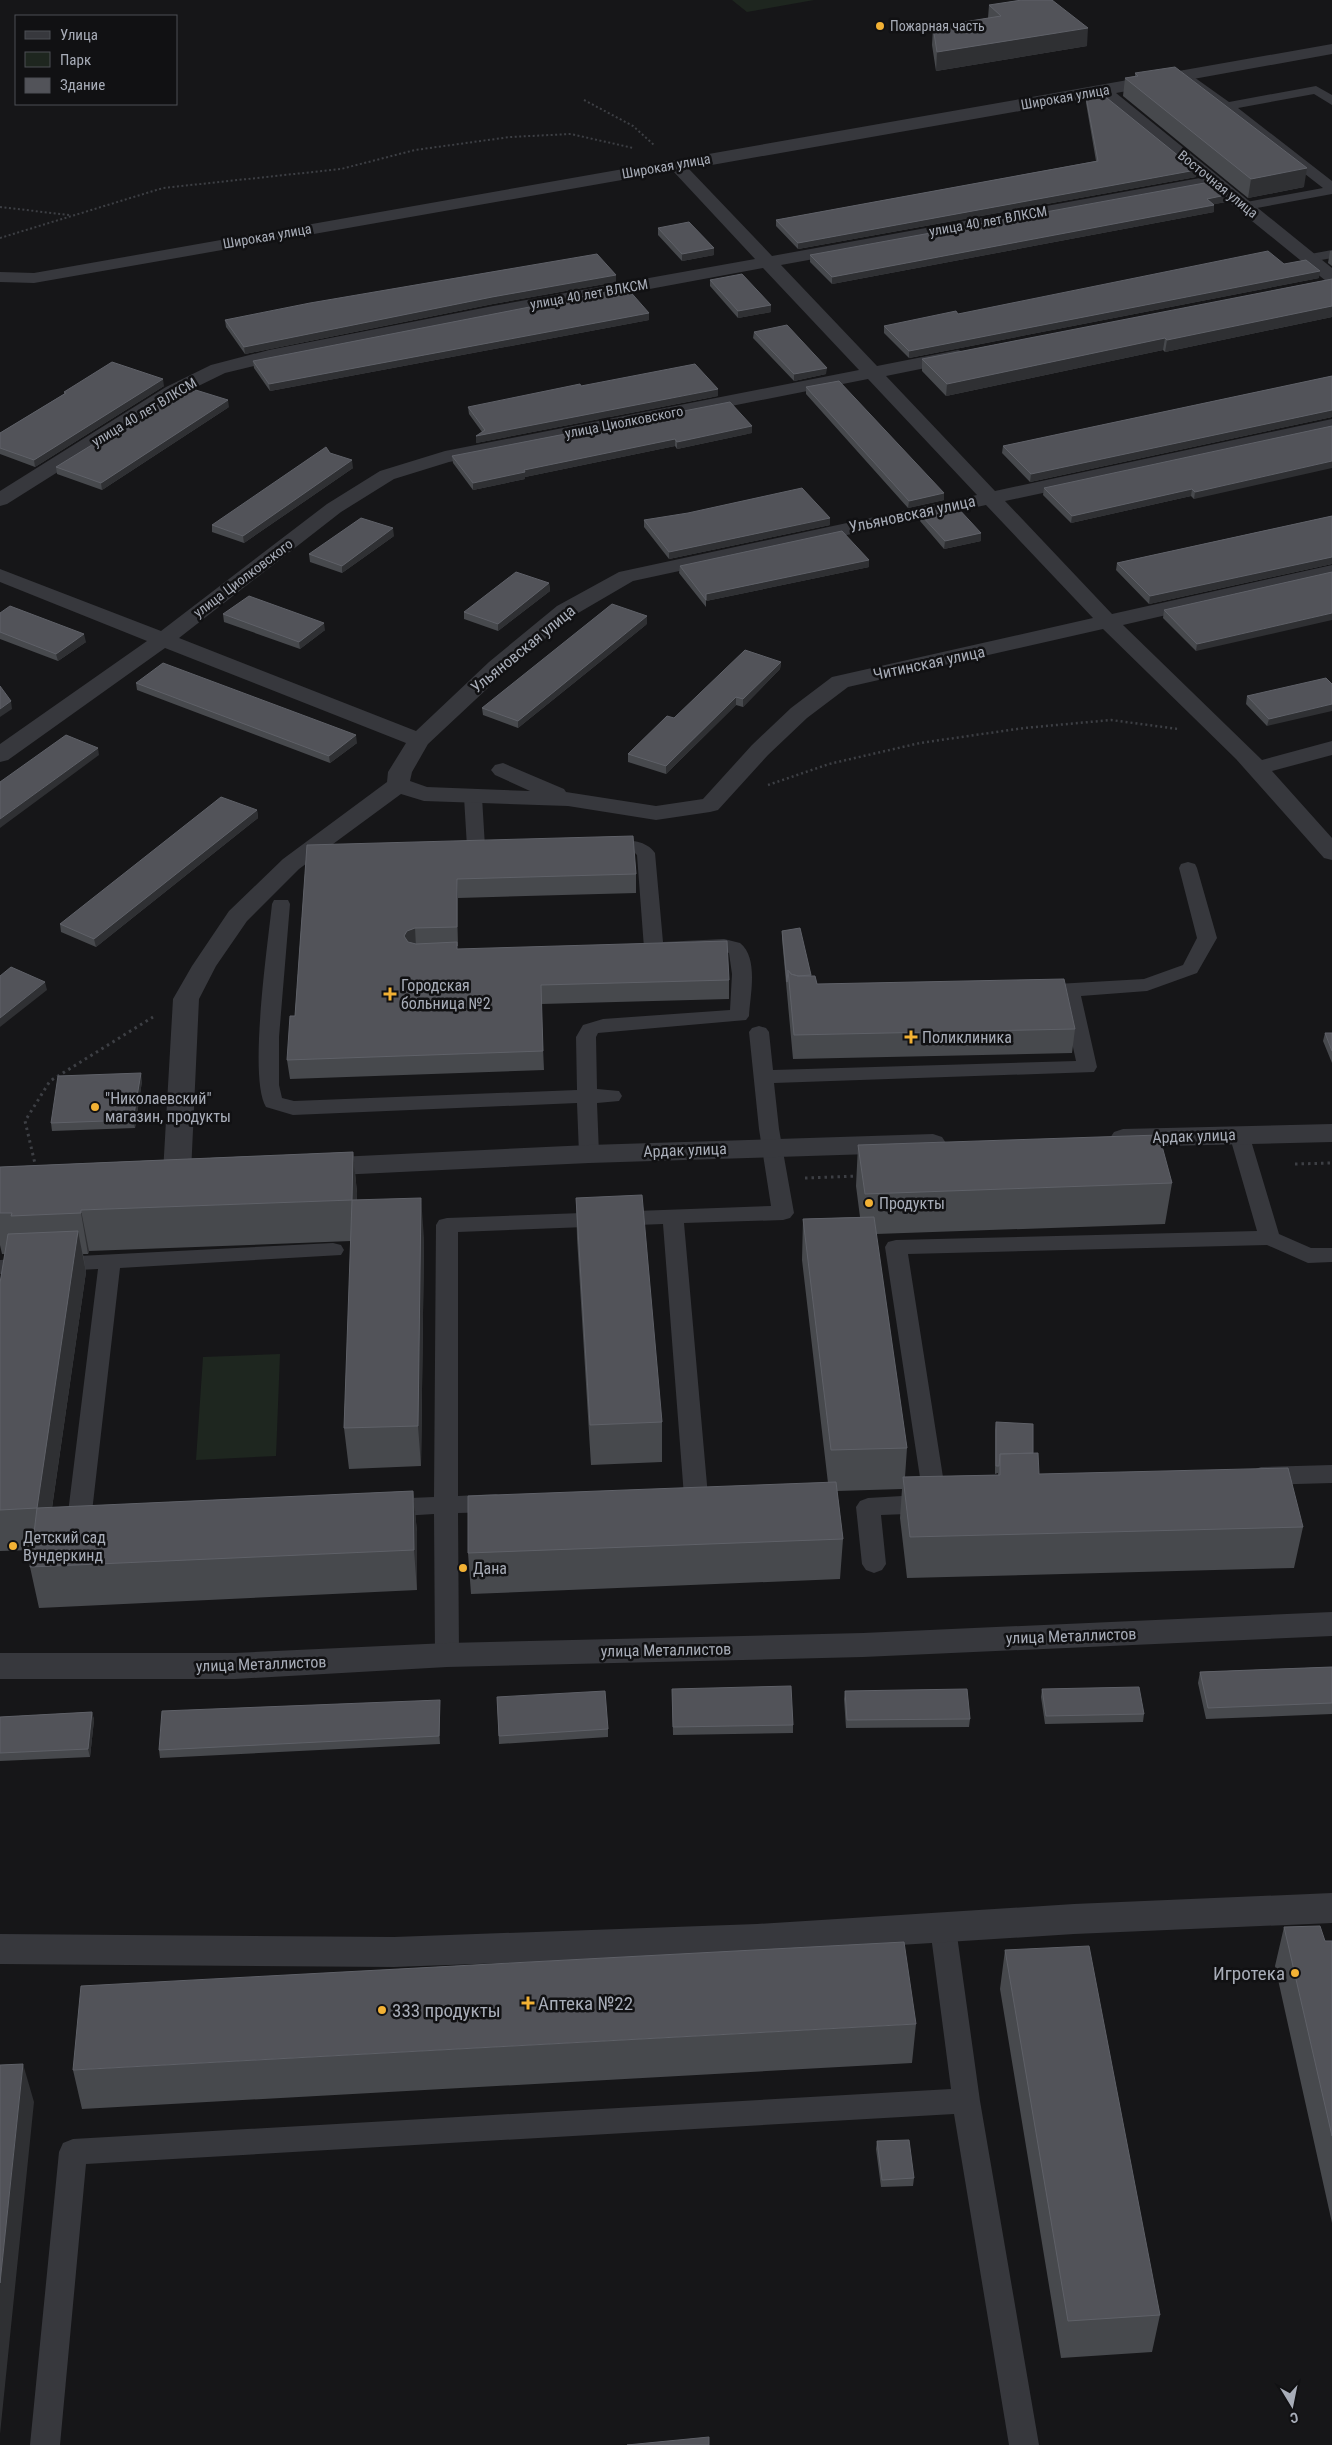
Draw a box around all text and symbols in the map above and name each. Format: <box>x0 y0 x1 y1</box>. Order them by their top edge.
legend <box>15 15 178 105</box>
place label: Пожарная часть <box>890 18 985 34</box>
marker: Пожарная часть <box>874 20 886 32</box>
text: Улица <box>60 26 98 44</box>
text: Парк <box>60 51 91 69</box>
text: Здание <box>60 76 105 94</box>
street label: Широкая улица <box>1019 81 1111 113</box>
street label: Восточная улица <box>1175 147 1261 221</box>
street label: Широкая улица <box>620 150 712 182</box>
street label: улица 40 лет ВЛКСМ <box>928 203 1048 239</box>
street label: Широкая улица <box>221 220 313 252</box>
street label: улица 40 лет ВЛКСМ <box>529 276 649 312</box>
street label: улица 40 лет ВЛКСМ <box>89 374 199 450</box>
street label: улица Циолковского <box>564 403 684 441</box>
street label: Ульяновская улица <box>847 491 977 537</box>
street label: улица Циолковского <box>190 535 296 621</box>
street label: Ульяновская улица <box>467 601 579 697</box>
street label: Читинская улица <box>871 642 987 684</box>
place label: Городская больница №2 <box>401 976 491 1013</box>
marker: Городская больница №2 <box>383 987 397 1001</box>
place label: Поликлиника <box>922 1028 1012 1047</box>
marker: Поликлиника <box>904 1030 918 1044</box>
place label: "Николаевский" магазин, продукты <box>105 1089 231 1126</box>
marker: "Николаевский" магазин, продукты <box>89 1101 101 1113</box>
street label: Ардак улица <box>1152 1125 1236 1147</box>
street label: Ардак улица <box>643 1139 727 1161</box>
place label: Продукты <box>879 1194 945 1213</box>
marker: Продукты <box>863 1197 875 1209</box>
place label: Детский сад Вундеркинд <box>23 1528 106 1565</box>
marker: Детский сад Вундеркинд <box>7 1540 19 1552</box>
place label: Дана <box>473 1559 507 1578</box>
marker: Дана <box>457 1562 469 1574</box>
street label: улица Металлистов <box>1005 1624 1137 1648</box>
street label: улица Металлистов <box>601 1639 731 1661</box>
street label: улица Металлистов <box>195 1652 327 1676</box>
place label: Игротека <box>1213 1962 1285 1985</box>
marker: Игротека <box>1289 1967 1301 1979</box>
place label: Аптека №22 <box>538 1992 633 2015</box>
marker: Аптека №22 <box>522 1997 534 2009</box>
place label: 333 продукты <box>392 1999 501 2022</box>
marker: 333 продукты <box>376 2004 388 2016</box>
north arrow <box>1267 2380 1317 2430</box>
text: С <box>1289 2409 1300 2426</box>

